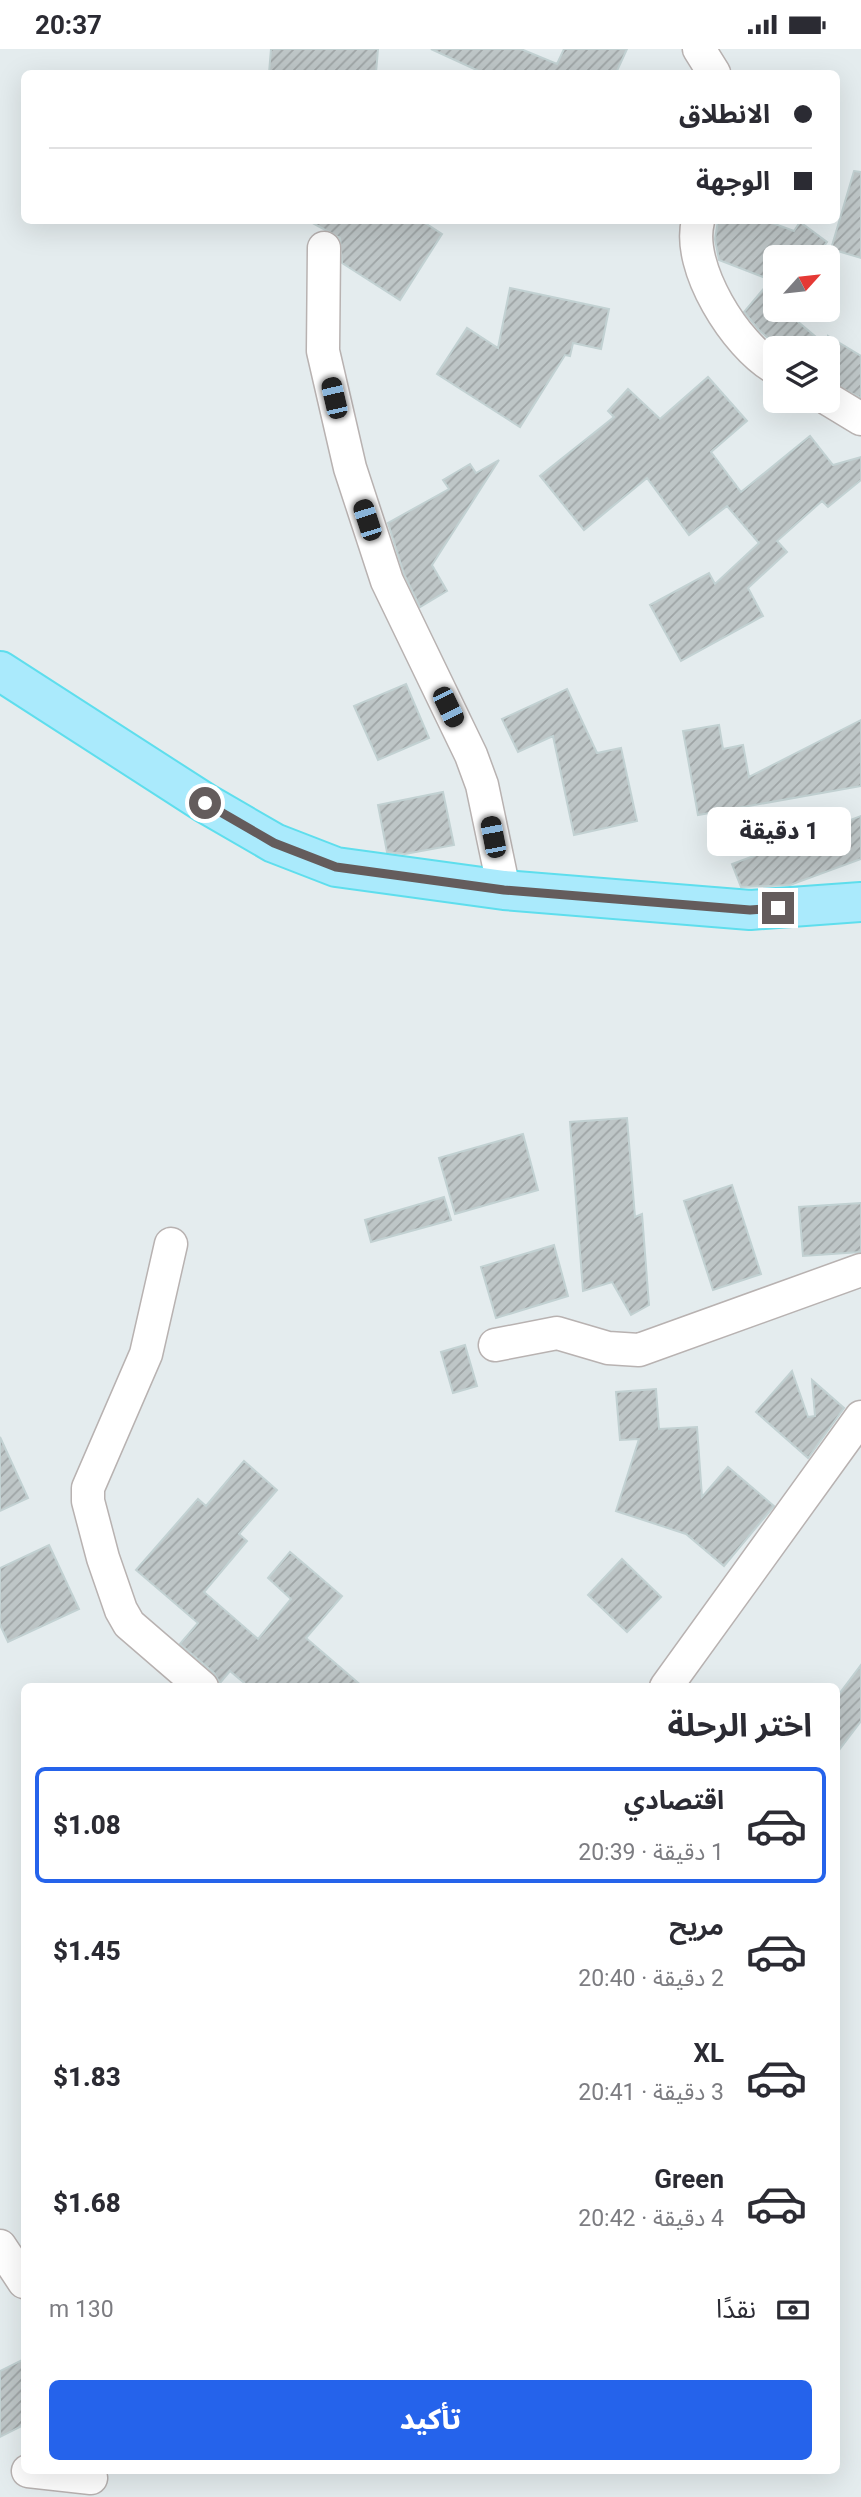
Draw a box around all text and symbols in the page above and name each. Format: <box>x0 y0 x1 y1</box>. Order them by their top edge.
text: 20:37 <box>35 10 102 40</box>
text: الانطلاق <box>679 99 770 129</box>
text: الوجهة <box>696 166 770 196</box>
north arrow <box>763 245 840 322</box>
map controls <box>763 245 840 413</box>
button: layers <box>763 336 840 413</box>
car <box>320 375 349 421</box>
car <box>351 497 384 543</box>
car <box>430 684 467 730</box>
route start <box>189 787 221 819</box>
callout: 1 دقيقة <box>706 807 850 855</box>
car <box>479 814 508 860</box>
text: 1 دقيقة <box>739 818 819 845</box>
route end <box>762 892 794 924</box>
text: اختر الرحلة <box>667 1706 812 1744</box>
text: اقتصادي <box>624 1785 724 1815</box>
icon: car <box>745 1794 808 1857</box>
text: $1.08 <box>53 1810 121 1840</box>
text: 1 دقيقة · 20:39 <box>578 1839 724 1866</box>
text: مريح <box>669 1911 724 1941</box>
icon: car <box>745 1920 808 1983</box>
text: $1.45 <box>53 1936 121 1966</box>
text: 2 دقيقة · 20:40 <box>578 1965 724 1992</box>
text: XL <box>693 2038 724 2068</box>
icon: car <box>745 2046 808 2109</box>
text: $1.83 <box>53 2062 121 2092</box>
text: 3 دقيقة · 20:41 <box>578 2079 724 2106</box>
text: Green <box>654 2164 724 2194</box>
icon: car <box>745 2172 808 2235</box>
text: $1.68 <box>53 2188 121 2218</box>
text: 4 دقيقة · 20:42 <box>578 2205 724 2232</box>
icon: cash <box>774 2291 812 2329</box>
text: نقدًا <box>716 2294 756 2324</box>
text: 130 m <box>49 2296 114 2323</box>
button: تأكيد <box>49 2380 812 2460</box>

